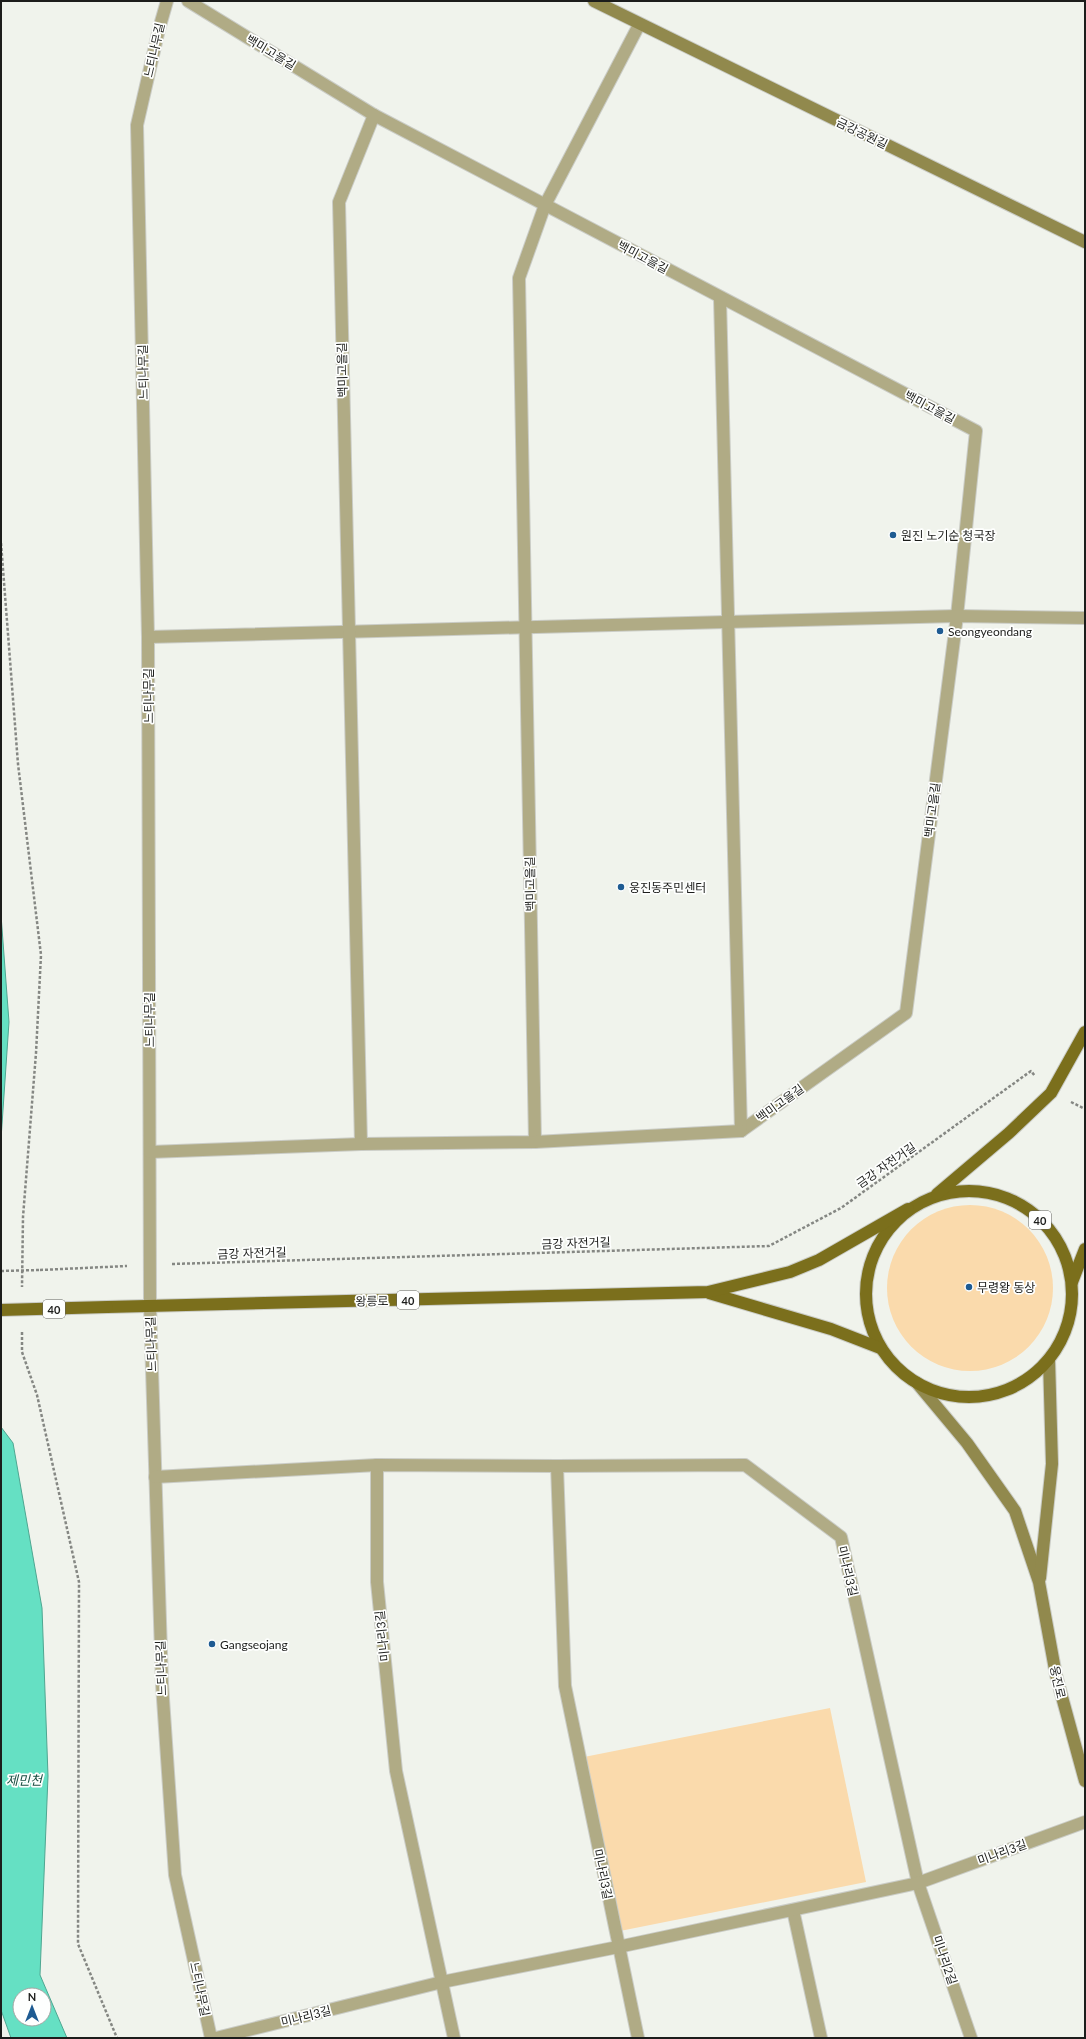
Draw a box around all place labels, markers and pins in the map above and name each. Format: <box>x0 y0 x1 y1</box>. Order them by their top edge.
place label: 원진 노기순 청국장 <box>901 528 995 543</box>
marker: 원진 노기순 청국장 <box>888 530 898 540</box>
place label: Seongyeondang <box>948 624 1032 639</box>
marker: Seongyeondang <box>935 626 945 636</box>
place label: 웅진동주민센터 <box>629 880 706 895</box>
marker: 웅진동주민센터 <box>616 882 626 892</box>
place label: 무령왕 동상 <box>977 1280 1035 1295</box>
marker: 무령왕 동상 <box>964 1282 974 1292</box>
place label: Gangseojang <box>220 1637 288 1652</box>
marker: Gangseojang <box>207 1639 217 1649</box>

